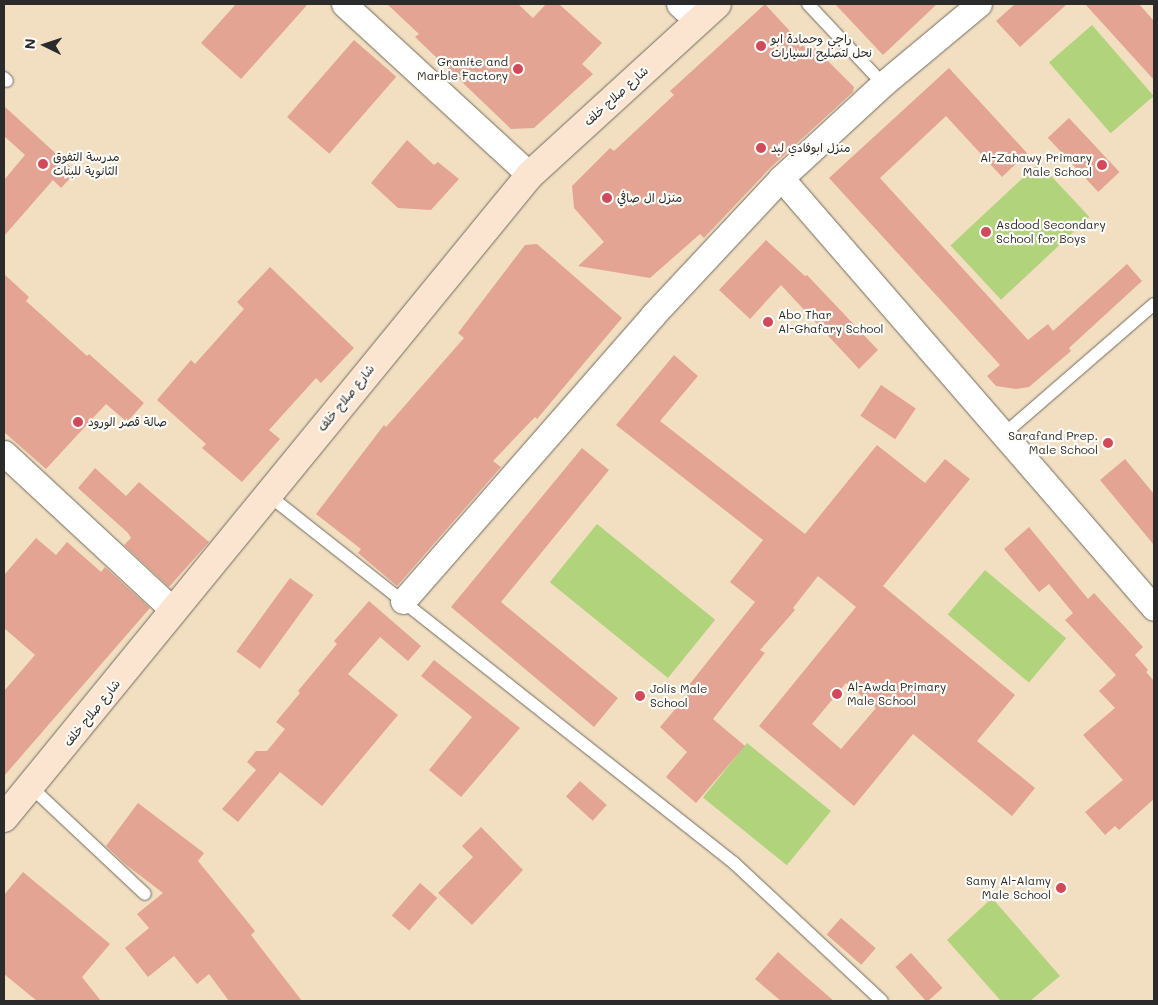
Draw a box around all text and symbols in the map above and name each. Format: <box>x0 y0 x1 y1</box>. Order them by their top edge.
north arrow <box>20 20 70 70</box>
place label: راجي وحمادة ابو نحل لتصليح السيارات <box>771 32 872 60</box>
text: N <box>20 38 39 50</box>
marker: راجي وحمادة ابو نحل لتصليح السيارات <box>755 40 767 52</box>
place label: Granite and Marble Factory <box>417 55 508 83</box>
marker: Granite and Marble Factory <box>512 63 524 75</box>
street label: شارع صلاح خلف <box>581 63 651 129</box>
place label: منزل ابوفادي لبد <box>771 141 850 155</box>
marker: منزل ابوفادي لبد <box>755 142 767 154</box>
place label: مدرسة التفوق الثانوية للبنات <box>53 150 120 178</box>
place label: Al-Zahawy Primary Male School <box>980 151 1092 179</box>
marker: مدرسة التفوق الثانوية للبنات <box>37 158 49 170</box>
marker: Al-Zahawy Primary Male School <box>1096 159 1108 171</box>
place label: منزل ال صافي <box>617 191 682 205</box>
marker: منزل ال صافي <box>601 192 613 204</box>
place label: Asdood Secondary School for Boys <box>996 218 1106 246</box>
marker: Asdood Secondary School for Boys <box>980 226 992 238</box>
place label: Abo Thar Al-Ghafary School <box>778 308 884 336</box>
marker: Abo Thar Al-Ghafary School <box>762 316 774 328</box>
street label: شارع صلاح خلف <box>315 362 377 434</box>
place label: صالة قصر الورود <box>88 415 167 429</box>
marker: صالة قصر الورود <box>72 416 84 428</box>
place label: Sarafand Prep. Male School <box>1008 429 1098 457</box>
marker: Sarafand Prep. Male School <box>1102 437 1114 449</box>
street label: شارع صلاح خلف <box>61 677 123 749</box>
place label: Al-Awda Primary Male School <box>847 680 946 708</box>
place label: Jolis Male School <box>650 682 708 710</box>
marker: Al-Awda Primary Male School <box>831 688 843 700</box>
marker: Jolis Male School <box>634 690 646 702</box>
place label: Samy Al-Alamy Male School <box>966 874 1051 902</box>
marker: Samy Al-Alamy Male School <box>1055 882 1067 894</box>

